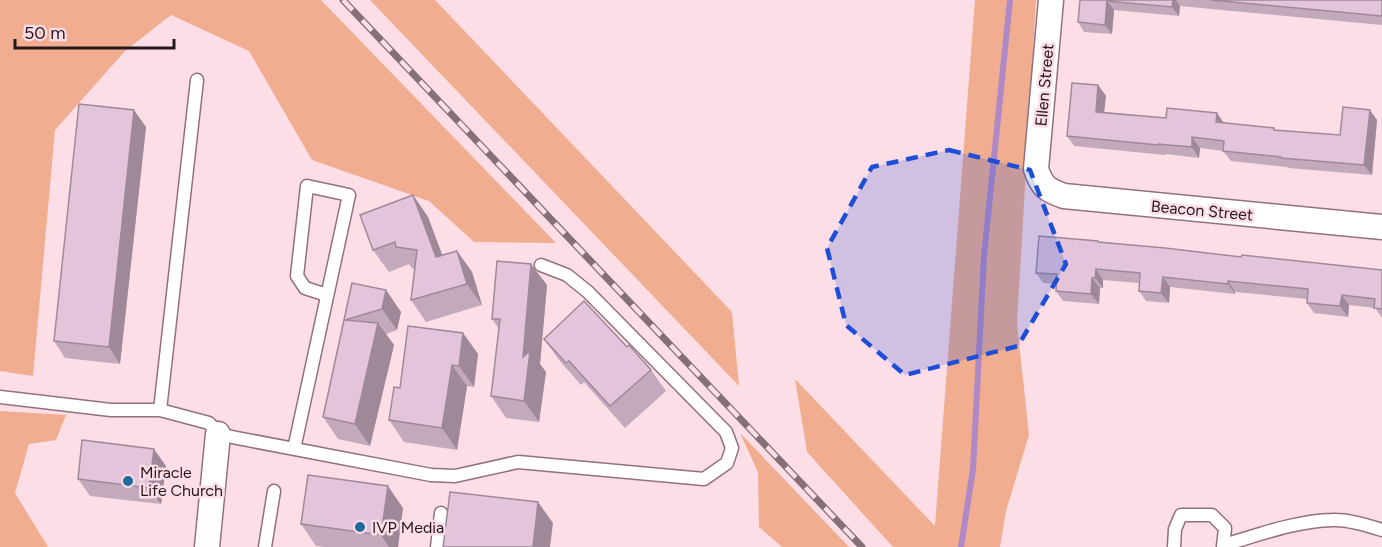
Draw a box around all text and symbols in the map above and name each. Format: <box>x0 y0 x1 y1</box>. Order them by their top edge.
scale bar <box>15 12 174 50</box>
text: 50 m <box>24 22 66 44</box>
street label: Ellen Street <box>1031 43 1058 127</box>
street label: Beacon Street <box>1150 197 1254 224</box>
place label: Miracle Life Church <box>140 463 223 500</box>
marker: Miracle Life Church <box>121 474 135 488</box>
place label: IVP Media <box>372 518 444 537</box>
marker: IVP Media <box>353 520 367 534</box>

